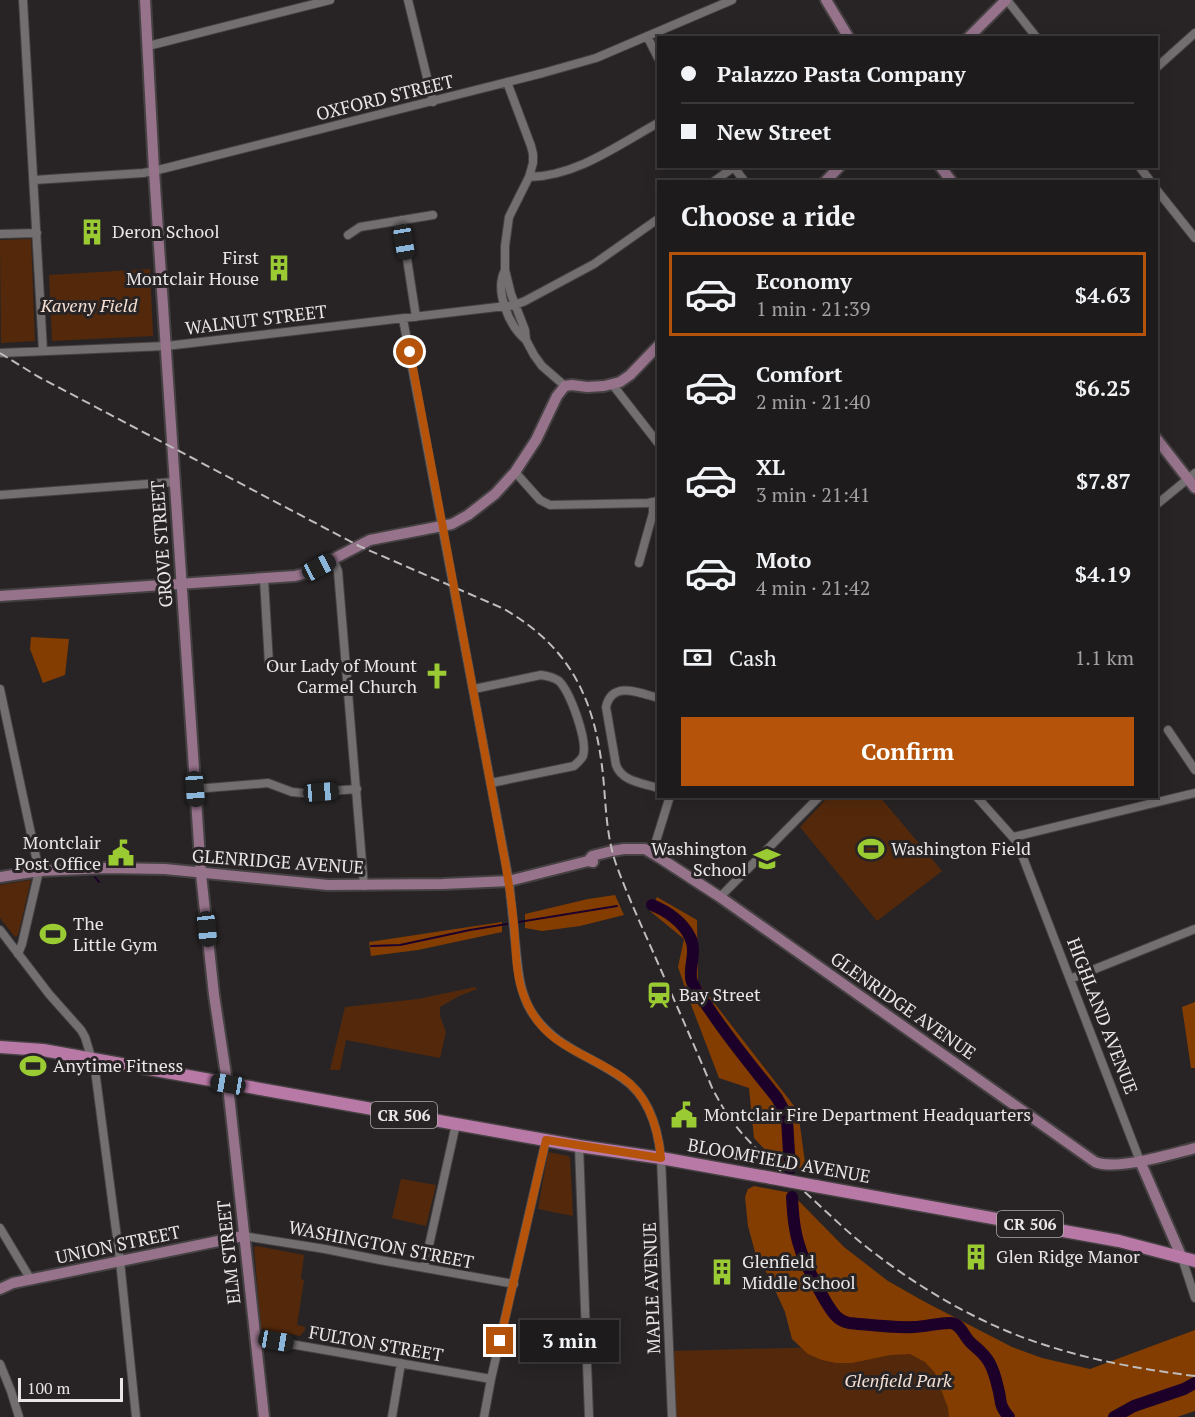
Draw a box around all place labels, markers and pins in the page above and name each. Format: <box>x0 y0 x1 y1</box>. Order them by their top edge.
building icon: Deron School <box>77 217 107 247</box>
place label: Deron School <box>112 219 220 243</box>
place label: First Montclair House <box>126 245 259 290</box>
building icon: First Montclair House <box>264 253 294 283</box>
place label: Our Lady of Mount Carmel Church <box>266 653 417 698</box>
church icon: Our Lady of Mount Carmel Church <box>422 661 452 691</box>
place label: Montclair Post Office <box>15 830 101 875</box>
sports icon: Washington Field <box>856 834 886 864</box>
place label: Washington School <box>651 836 747 881</box>
place label: Washington Field <box>891 836 1031 860</box>
public building icon: Montclair Post Office <box>106 838 136 868</box>
school or university icon: Washington School <box>752 844 782 874</box>
place label: The Little Gym <box>73 911 158 956</box>
sports icon: The Little Gym <box>38 919 68 949</box>
station icon: Bay Street <box>644 980 674 1010</box>
place label: Bay Street <box>679 982 761 1006</box>
sports icon: Anytime Fitness <box>18 1051 48 1081</box>
place label: Anytime Fitness <box>53 1053 183 1077</box>
public building icon: Montclair Fire Department Headquarters <box>669 1100 699 1130</box>
place label: Montclair Fire Department Headquarters <box>704 1102 1031 1126</box>
building icon: Glen Ridge Manor <box>961 1242 991 1272</box>
place label: Glen Ridge Manor <box>996 1244 1140 1268</box>
place label: Glenfield Middle School <box>742 1249 856 1294</box>
building icon: Glenfield Middle School <box>707 1257 737 1287</box>

